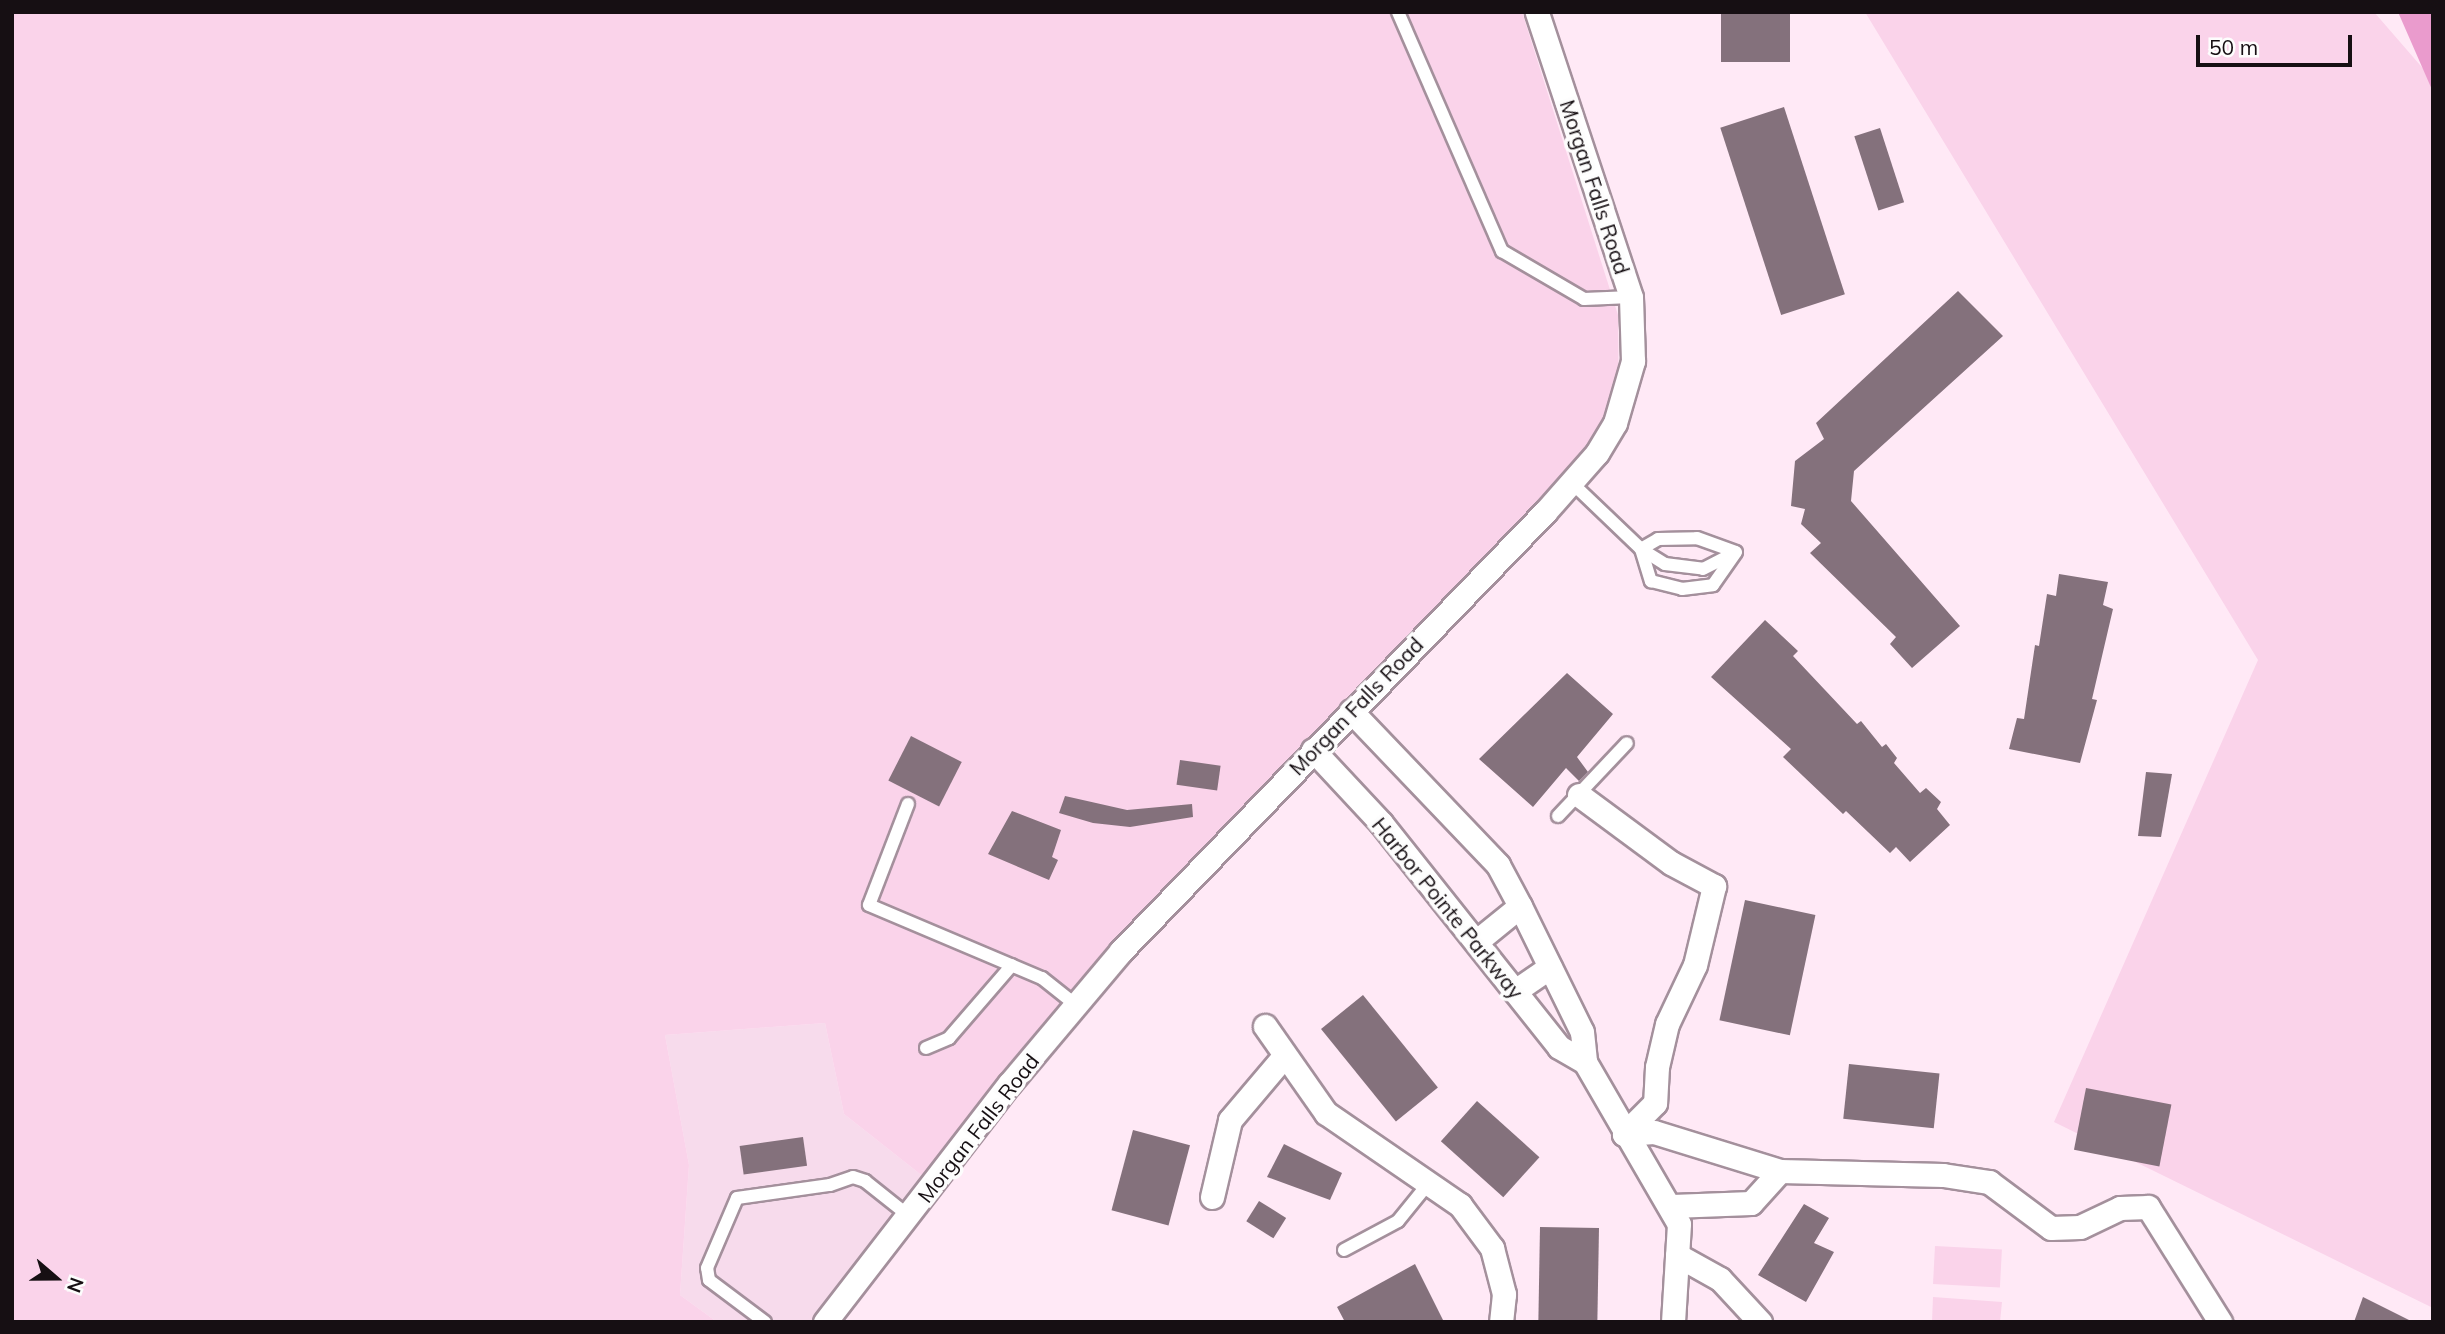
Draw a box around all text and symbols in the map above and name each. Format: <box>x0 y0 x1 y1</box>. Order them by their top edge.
scale bar <box>2200 21 2356 65</box>
text: 50 m <box>2209 34 2258 60</box>
street label: Morgan Falls Road <box>1555 97 1635 277</box>
street label: Morgan Falls Road <box>1284 632 1428 780</box>
street label: Harbor Pointe Parkway <box>1367 812 1529 1004</box>
street label: Morgan Falls Road <box>912 1049 1044 1207</box>
north arrow <box>21 1243 91 1313</box>
text: N <box>62 1274 89 1296</box>

